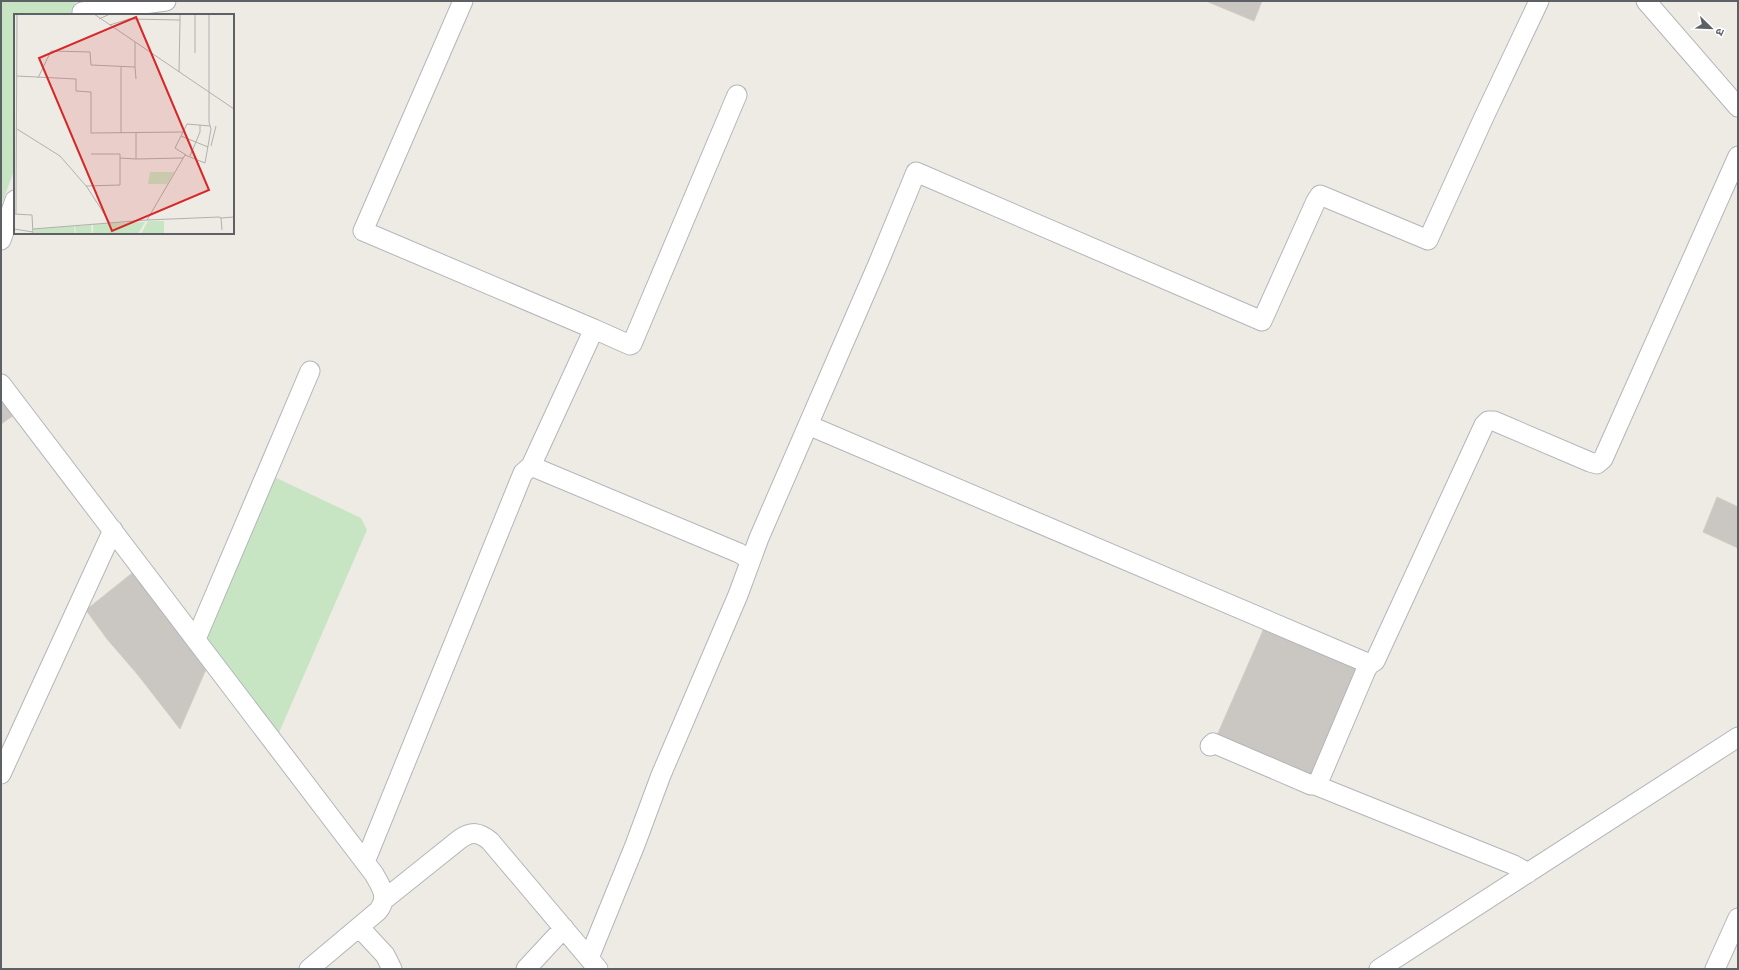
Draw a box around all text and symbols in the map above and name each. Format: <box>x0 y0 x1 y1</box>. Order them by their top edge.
north arrow <box>1691 8 1731 48</box>
inset map <box>14 14 234 234</box>
text: उ <box>1713 27 1728 38</box>

